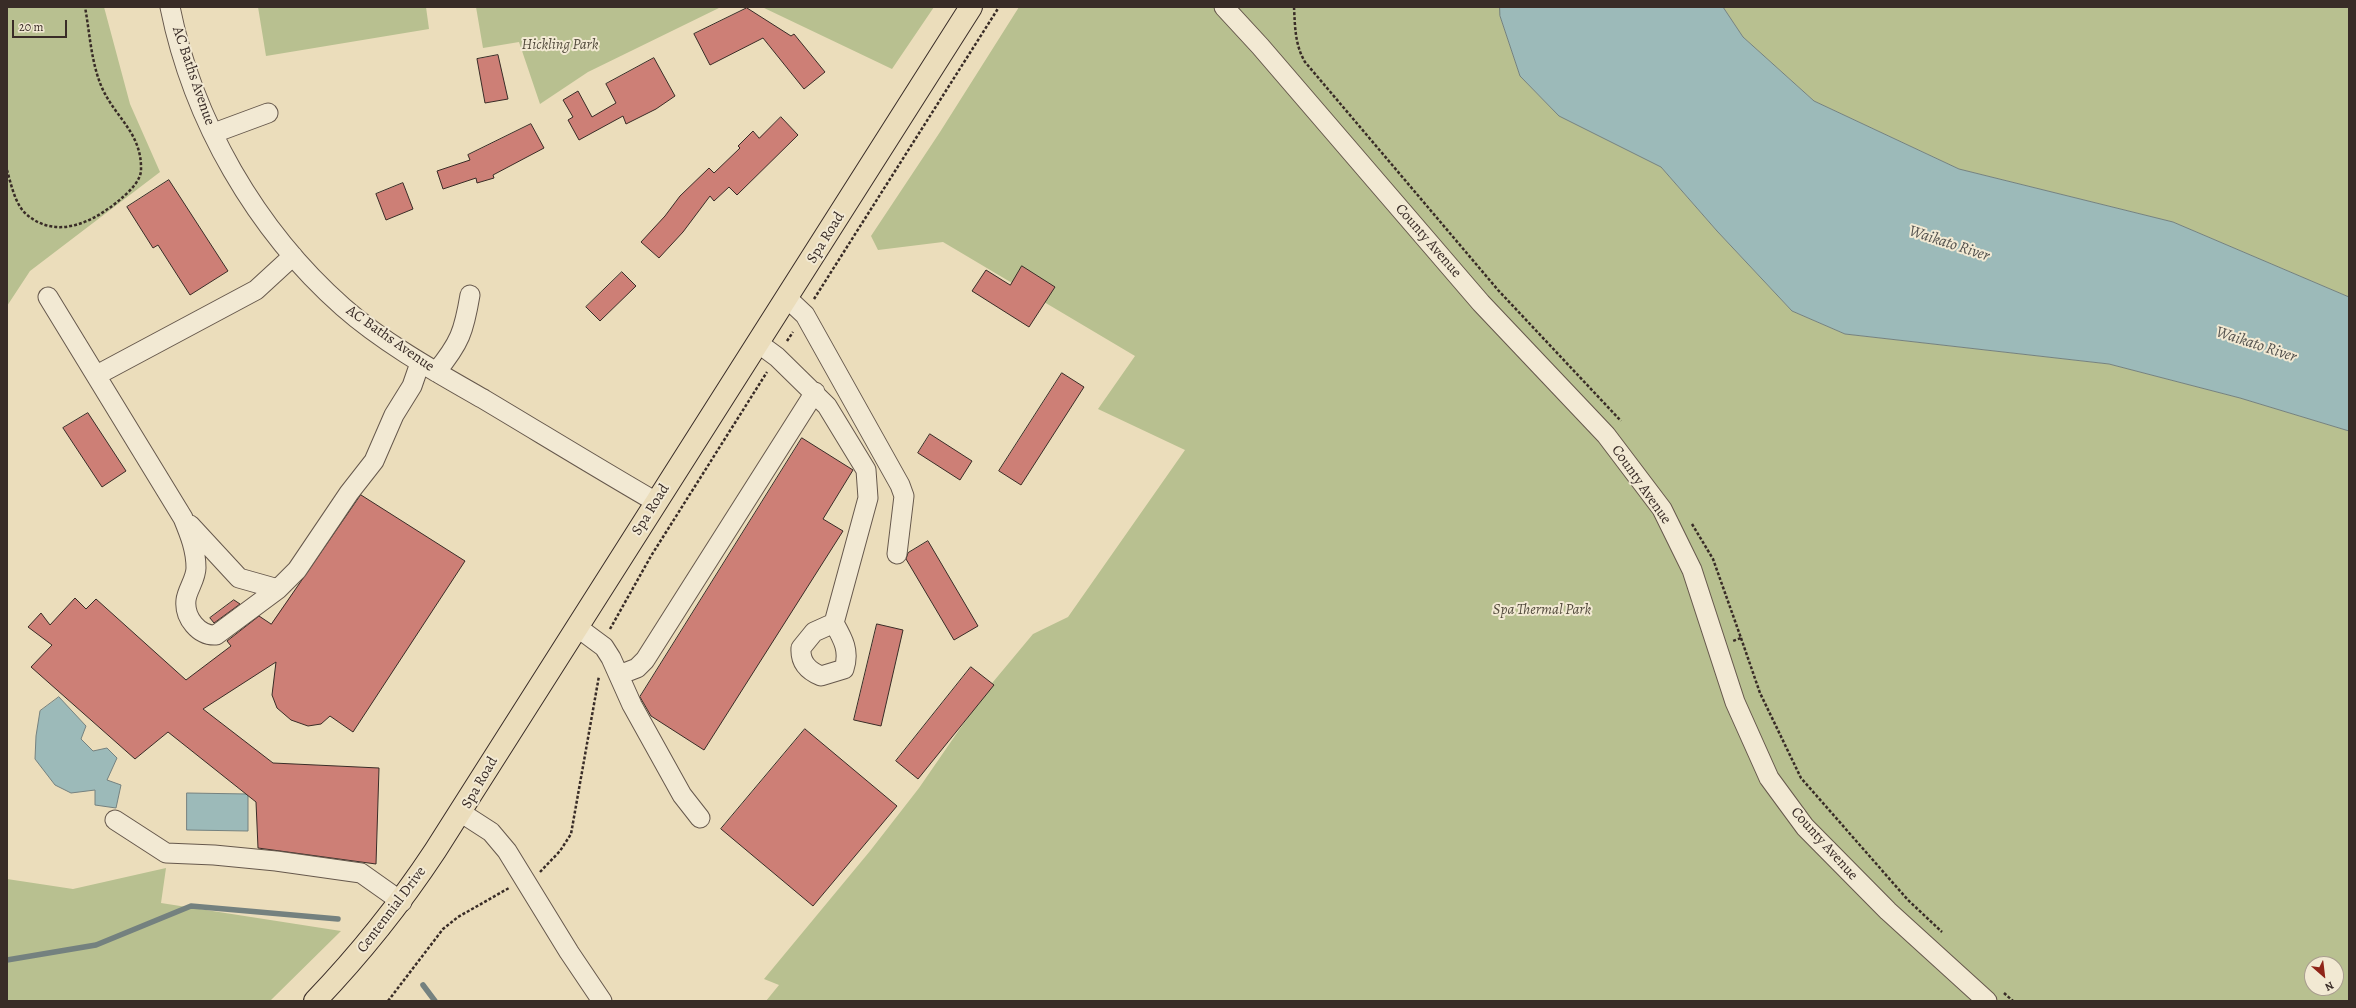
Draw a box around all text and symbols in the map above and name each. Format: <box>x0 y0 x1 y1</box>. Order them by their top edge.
scale bar <box>14 12 69 38</box>
text: 20 m <box>19 19 43 35</box>
street label: AC Baths Avenue <box>168 24 218 128</box>
park label: Hickling Park <box>522 36 598 54</box>
street label: County Avenue <box>1391 200 1465 282</box>
street label: Spa Road <box>803 209 849 267</box>
water label: Waikato River <box>1906 222 1992 266</box>
street label: AC Baths Avenue <box>342 302 438 376</box>
water label: Waikato River <box>2213 323 2299 367</box>
street label: County Avenue <box>1607 442 1675 528</box>
street label: Spa Road <box>628 481 674 539</box>
park label: Spa Thermal Park <box>1493 601 1591 619</box>
street label: Spa Road <box>458 754 502 812</box>
street label: County Avenue <box>1786 804 1862 884</box>
street label: Centennial Drive <box>354 863 430 957</box>
north arrow <box>2304 956 2344 996</box>
text: N <box>2322 978 2336 995</box>

